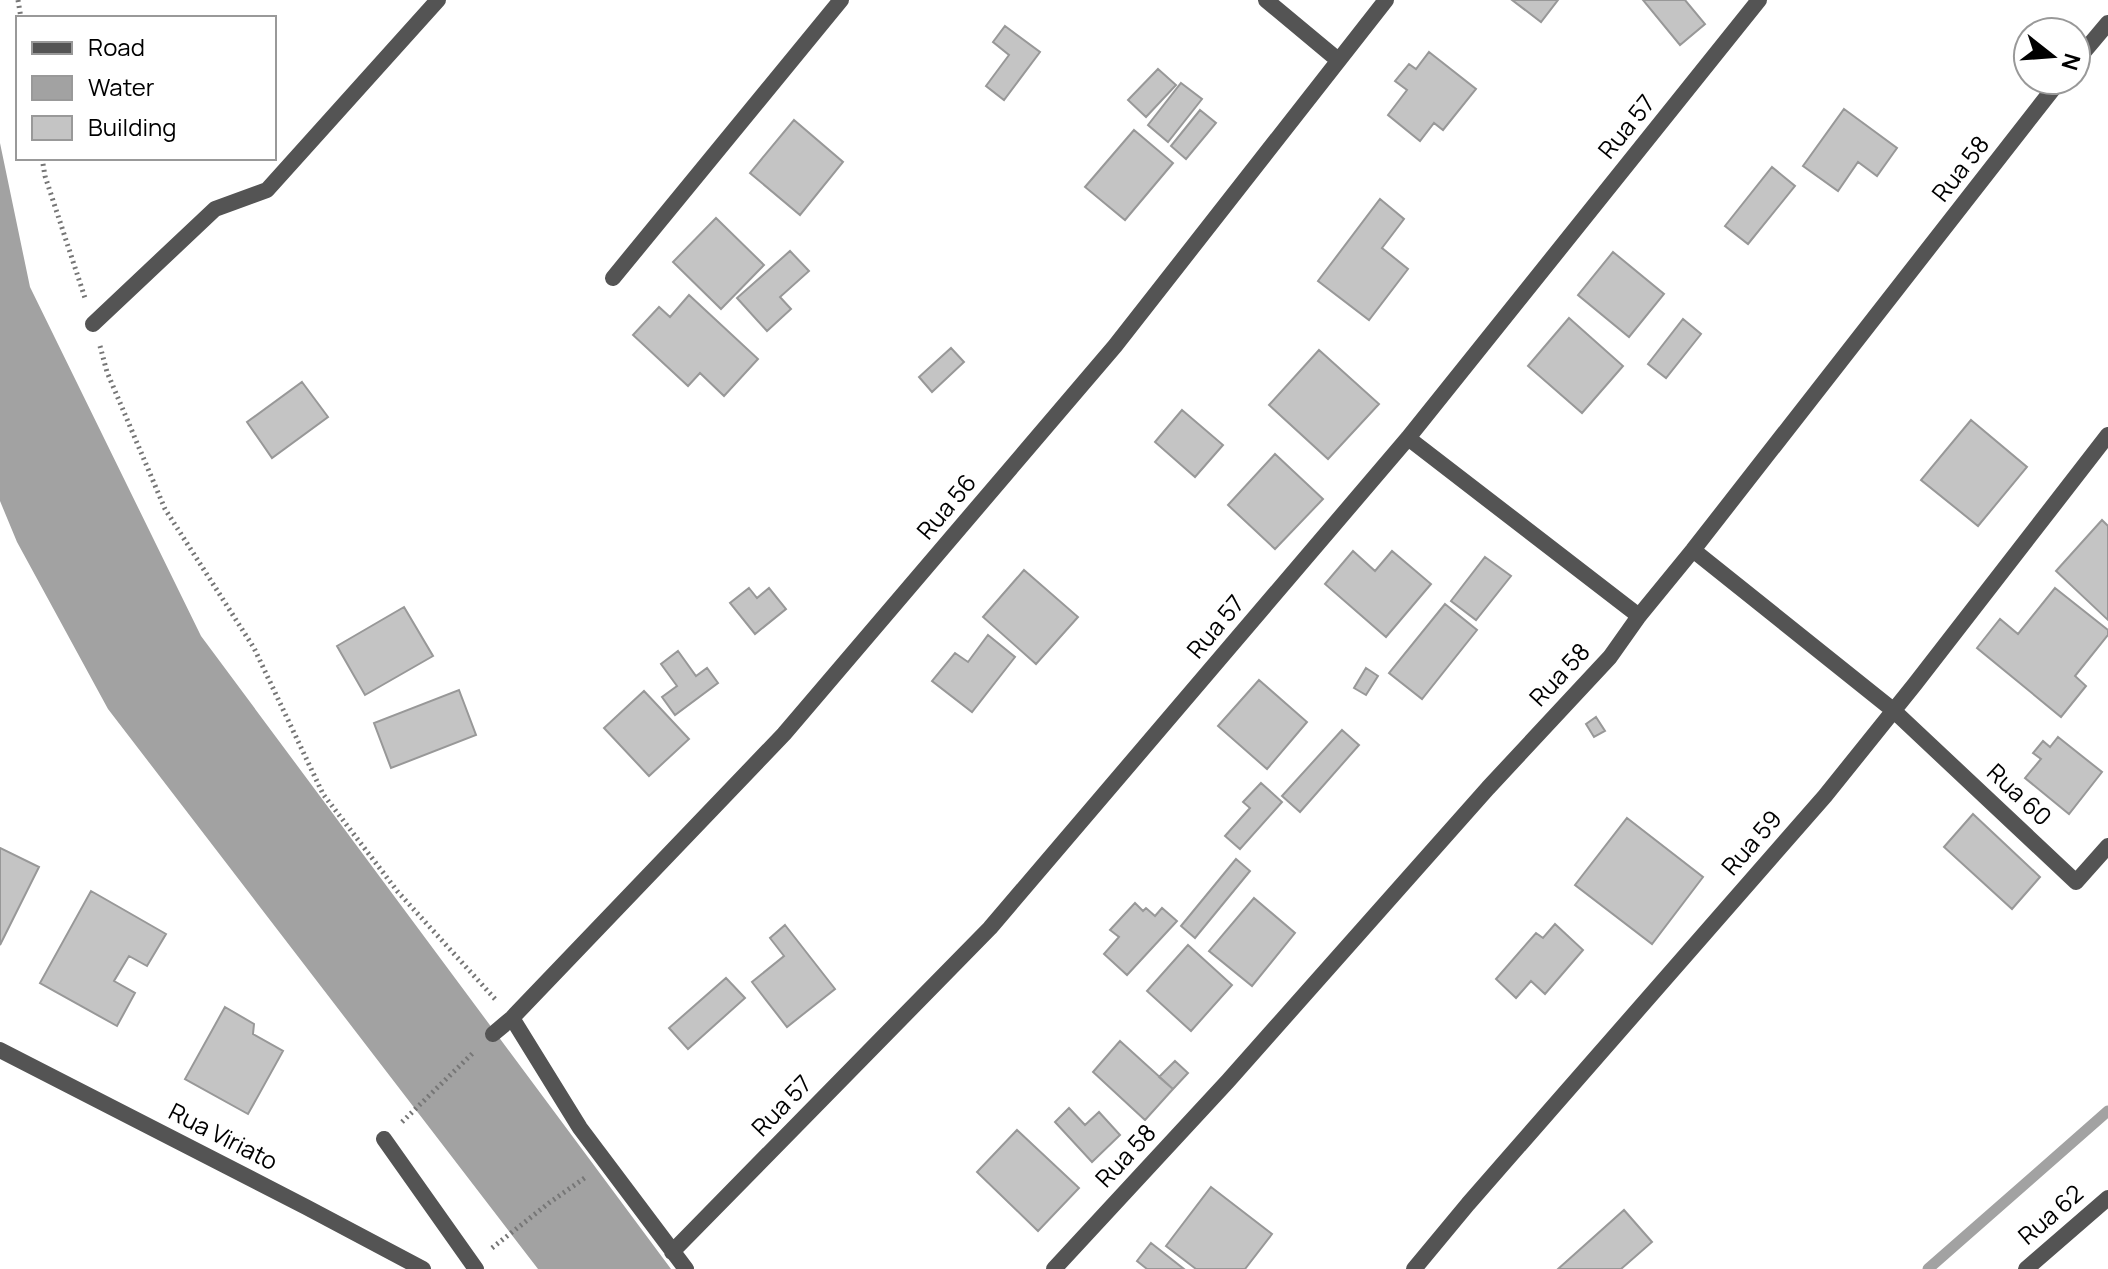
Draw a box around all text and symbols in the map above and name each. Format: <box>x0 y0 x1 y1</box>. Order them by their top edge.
legend <box>16 16 276 160</box>
north arrow <box>2012 16 2092 96</box>
text: Road <box>88 30 145 63</box>
text: N <box>2054 50 2088 74</box>
text: Water <box>88 70 155 103</box>
street label: Rua 57 <box>1590 87 1662 165</box>
text: Building <box>88 110 176 143</box>
street label: Rua 58 <box>1924 128 1996 208</box>
street label: Rua 56 <box>909 466 983 546</box>
street label: Rua 57 <box>1179 587 1251 665</box>
street label: Rua 58 <box>1521 635 1597 713</box>
street label: Rua 60 <box>1981 756 2059 832</box>
street label: Rua 59 <box>1713 802 1788 882</box>
street label: Rua 57 <box>744 1067 818 1143</box>
street label: Rua Viriato <box>164 1094 284 1177</box>
street label: Rua 58 <box>1087 1116 1163 1194</box>
street label: Rua 62 <box>2010 1176 2090 1251</box>

